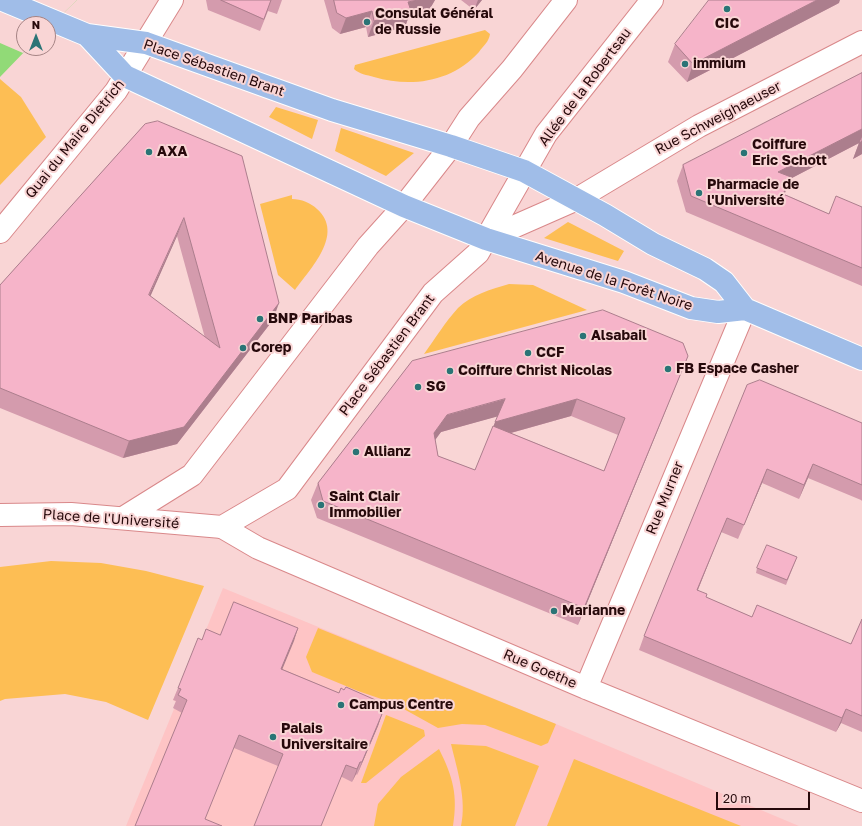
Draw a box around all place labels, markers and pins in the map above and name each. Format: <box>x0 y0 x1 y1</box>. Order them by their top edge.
marker: CIC <box>722 4 732 14</box>
place label: Consulat Général de Russie <box>375 6 493 38</box>
place label: CIC <box>715 16 739 32</box>
marker: Consulat Général de Russie <box>362 17 372 27</box>
place label: immium <box>693 56 746 72</box>
marker: immium <box>680 59 690 69</box>
place label: Coiffure Eric Schott <box>752 137 827 170</box>
place label: AXA <box>157 144 187 160</box>
marker: AXA <box>144 147 154 157</box>
marker: Coiffure Eric Schott <box>739 148 749 158</box>
place label: Pharmacie de l'Université <box>707 177 799 210</box>
marker: Pharmacie de l'Université <box>694 188 704 198</box>
place label: BNP Paribas <box>268 311 353 327</box>
marker: BNP Paribas <box>255 314 265 324</box>
place label: Alsabail <box>591 328 647 344</box>
marker: Alsabail <box>578 331 588 341</box>
place label: Corep <box>251 340 291 356</box>
marker: Corep <box>238 343 248 353</box>
place label: CCF <box>536 345 564 361</box>
marker: CCF <box>523 348 533 358</box>
place label: FB Espace Casher <box>676 361 799 377</box>
place label: Coiffure Christ Nicolas <box>458 363 612 379</box>
marker: FB Espace Casher <box>663 364 673 374</box>
marker: Coiffure Christ Nicolas <box>445 366 455 376</box>
place label: SG <box>426 379 446 395</box>
marker: SG <box>413 382 423 392</box>
place label: Allianz <box>364 444 411 460</box>
marker: Allianz <box>351 447 361 457</box>
place label: Saint Clair Immobilier <box>329 489 401 522</box>
marker: Saint Clair Immobilier <box>316 500 326 510</box>
place label: Marianne <box>562 603 625 619</box>
marker: Marianne <box>549 606 559 616</box>
place label: Campus Centre <box>349 697 453 713</box>
marker: Campus Centre <box>336 700 346 710</box>
place label: Palais Universitaire <box>281 721 368 754</box>
marker: Palais Universitaire <box>268 732 278 742</box>

